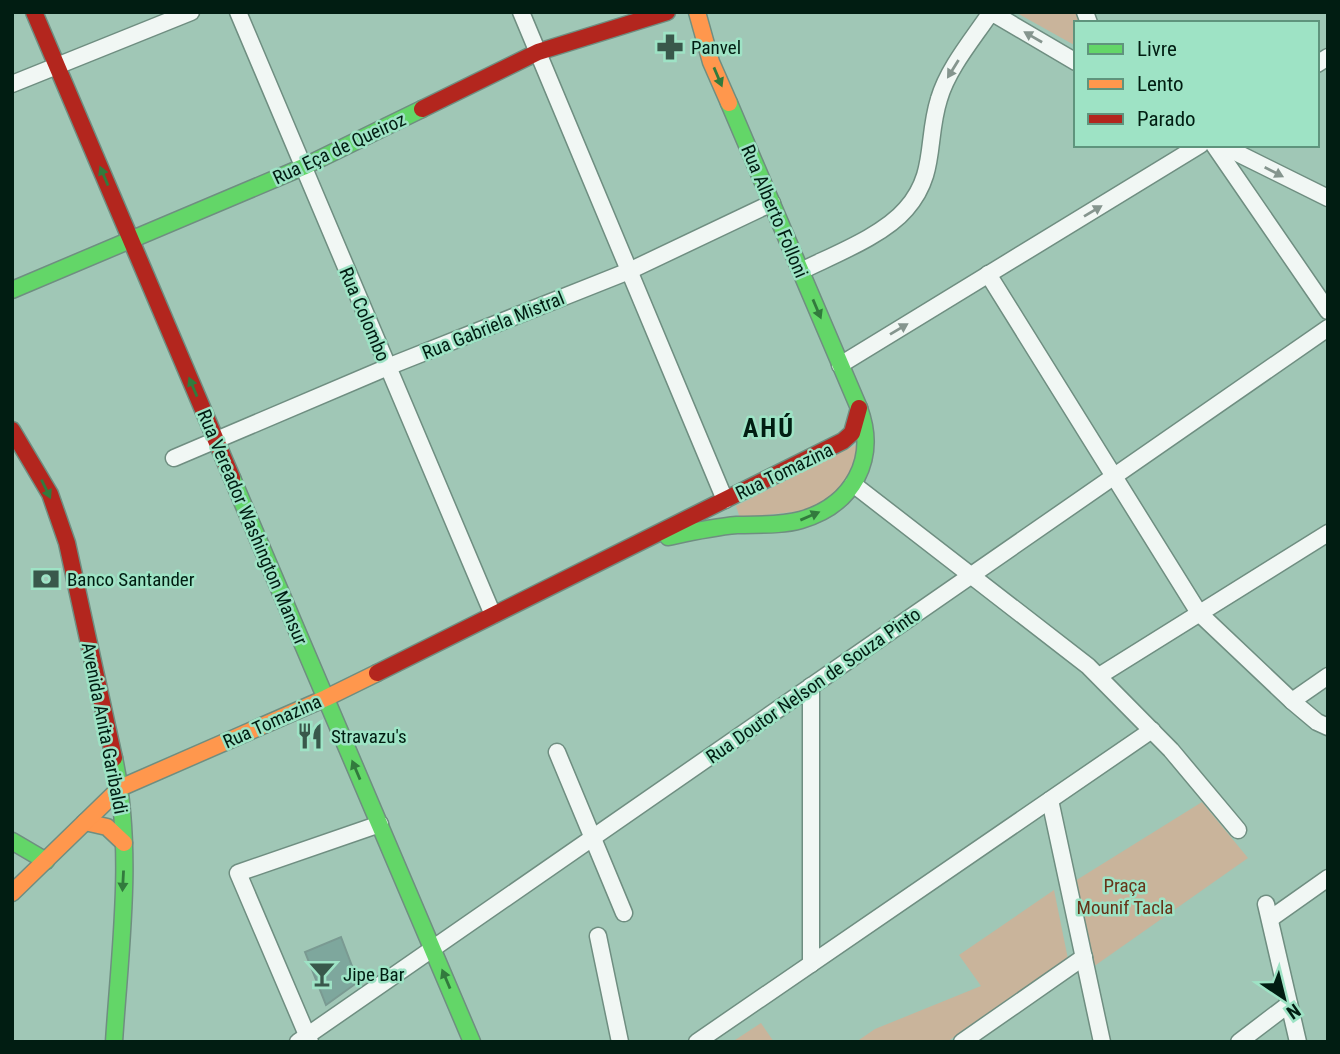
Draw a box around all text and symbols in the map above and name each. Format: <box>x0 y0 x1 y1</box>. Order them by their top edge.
legend <box>1074 21 1319 147</box>
one-way arrow <box>1024 31 1043 43</box>
pharmacy icon: Panvel <box>655 32 685 62</box>
place label: Panvel <box>691 36 741 59</box>
text: Livre <box>1137 37 1177 61</box>
one-way arrow <box>947 60 960 79</box>
one-way arrow <box>712 67 724 87</box>
text: Lento <box>1137 72 1184 96</box>
text: Parado <box>1137 107 1196 131</box>
street label: Rua Eça de Queiroz <box>269 108 409 189</box>
street label: Rua Alberto Folloni <box>736 141 813 281</box>
one-way arrow <box>98 166 110 186</box>
one-way arrow <box>1264 167 1284 178</box>
one-way arrow <box>1083 204 1102 217</box>
street label: Rua Colombo <box>334 264 395 365</box>
street label: Rua Gabriela Mistral <box>419 286 568 364</box>
one-way arrow <box>811 299 822 320</box>
one-way arrow <box>889 323 908 336</box>
one-way arrow <box>188 376 199 397</box>
street label: Rua Vereador Washington Mansur <box>192 406 313 649</box>
district label: AHÚ <box>743 413 795 443</box>
street label: Rua Tomazina <box>732 438 837 505</box>
one-way arrow <box>41 479 52 499</box>
one-way arrow <box>799 510 820 521</box>
bank icon: Banco Santander <box>31 564 61 594</box>
place label: Banco Santander <box>67 568 195 591</box>
street label: Rua Doutor Nelson de Souza Pinto <box>702 602 925 768</box>
street label: Avenida Anita Garibaldi <box>77 640 132 816</box>
street label: Rua Tomazina <box>219 690 325 753</box>
restaurant icon: Stravazu's <box>295 721 325 751</box>
place label: Stravazu's <box>331 725 407 748</box>
one-way arrow <box>351 759 362 780</box>
one-way arrow <box>117 870 128 892</box>
park label: Praça Mounif Tacla <box>1077 874 1173 919</box>
bar icon: Jipe Bar <box>307 959 337 989</box>
place label: Jipe Bar <box>343 963 405 986</box>
north arrow <box>1249 963 1319 1033</box>
one-way arrow <box>440 968 451 989</box>
text: N <box>1282 999 1305 1024</box>

